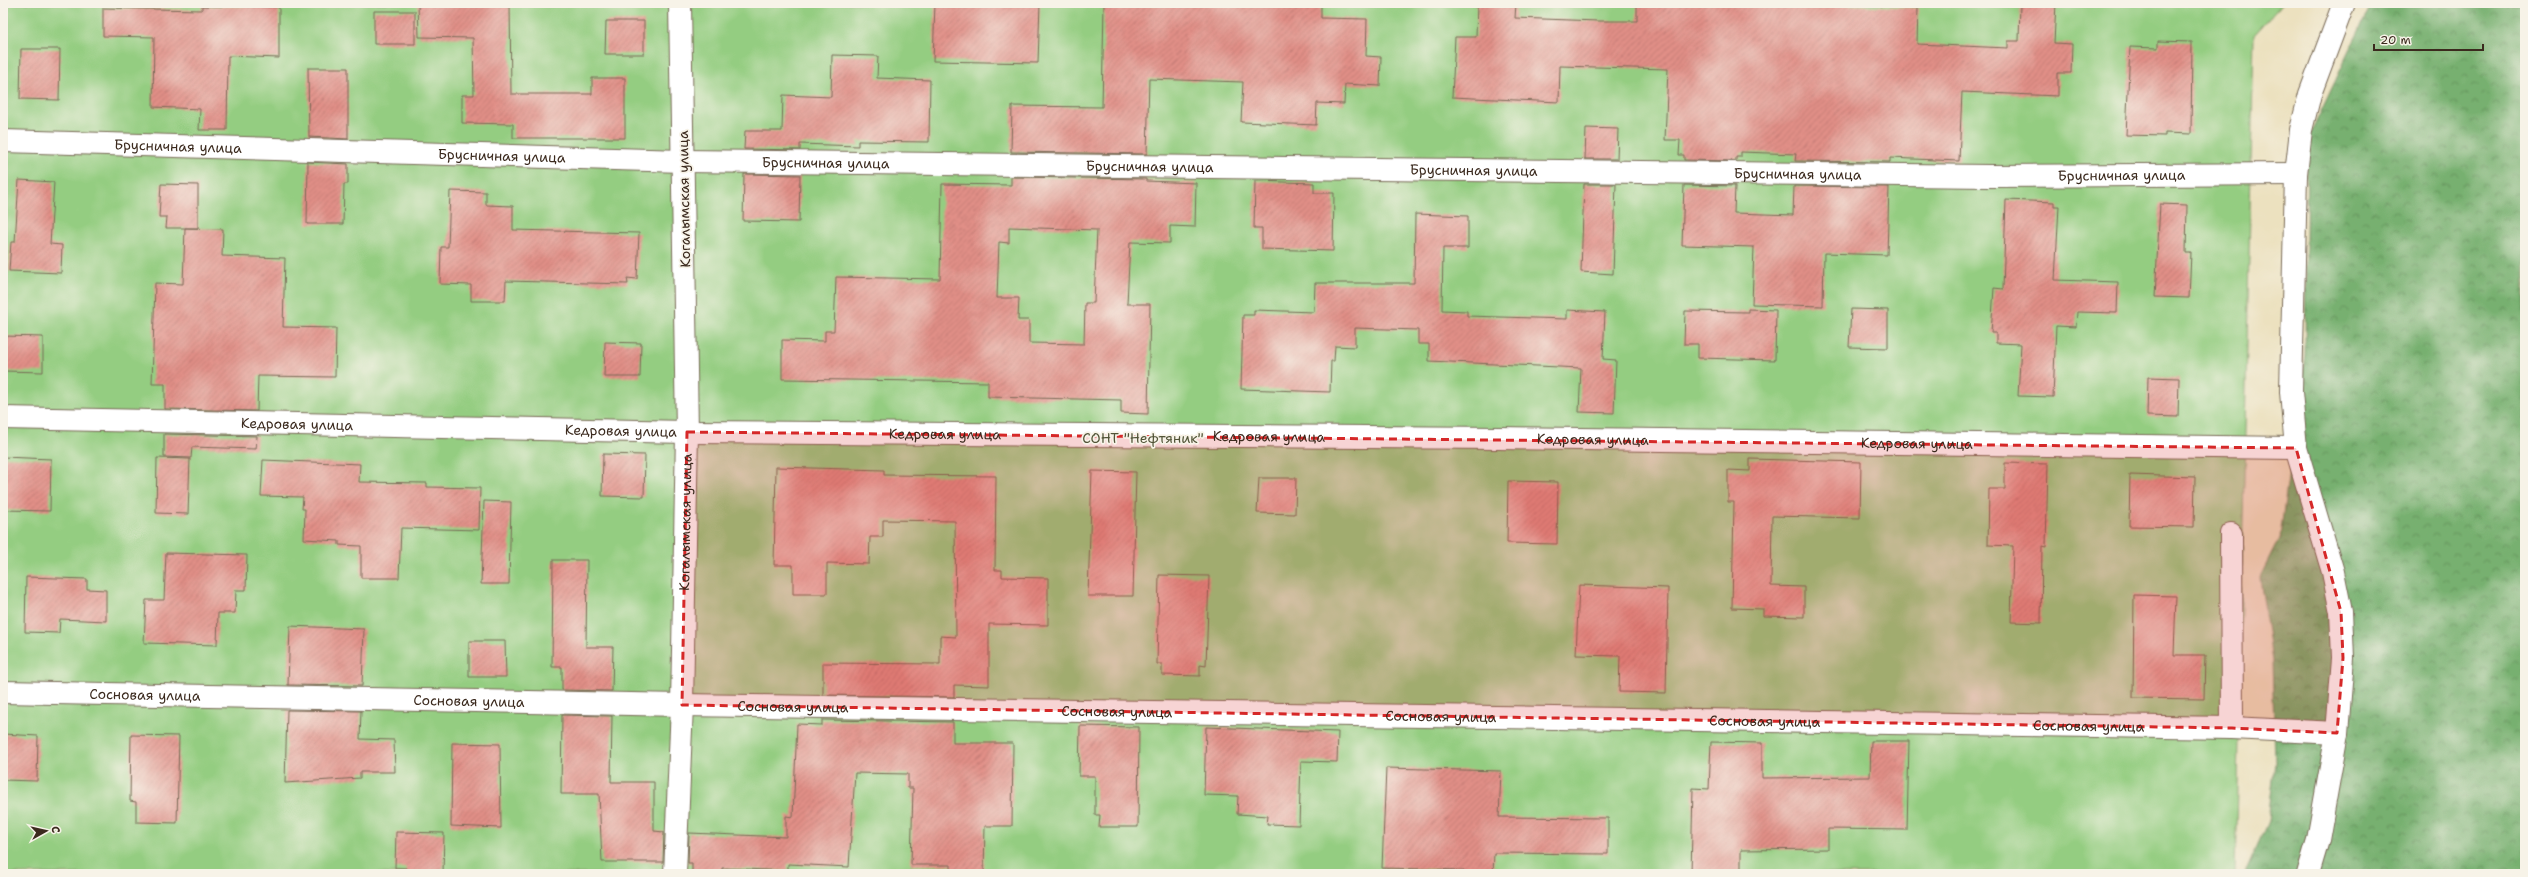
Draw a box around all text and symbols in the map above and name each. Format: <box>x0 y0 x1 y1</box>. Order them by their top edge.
scale bar <box>2374 26 2483 52</box>
text: 20 m <box>2380 32 2411 48</box>
street label: Когалымская улица <box>674 130 694 268</box>
street label: Брусничная улица <box>114 135 242 157</box>
street label: Брусничная улица <box>438 145 566 167</box>
street label: Брусничная улица <box>762 153 890 172</box>
street label: Брусничная улица <box>1086 157 1214 176</box>
street label: Брусничная улица <box>1410 160 1538 180</box>
street label: Брусничная улица <box>1734 164 1862 184</box>
street label: Брусничная улица <box>2058 166 2186 185</box>
street label: Кедровая улица <box>241 414 353 434</box>
street label: Кедровая улица <box>565 421 677 441</box>
street label: Кедровая улица <box>889 424 1001 443</box>
street label: Кедровая улица <box>1213 427 1325 446</box>
park label: СОНТ "Нефтяник" <box>1082 429 1204 447</box>
street label: Кедровая улица <box>1537 429 1649 449</box>
street label: Кедровая улица <box>1861 434 1973 453</box>
street label: Когалымская улица <box>675 453 696 591</box>
street label: Сосновая улица <box>89 685 201 705</box>
street label: Сосновая улица <box>413 691 525 711</box>
street label: Сосновая улица <box>737 697 849 716</box>
street label: Сосновая улица <box>1061 702 1173 721</box>
street label: Сосновая улица <box>1385 706 1497 726</box>
street label: Сосновая улица <box>1709 711 1821 731</box>
street label: Сосновая улица <box>2033 716 2145 736</box>
north arrow <box>26 811 66 851</box>
text: С <box>48 825 63 834</box>

